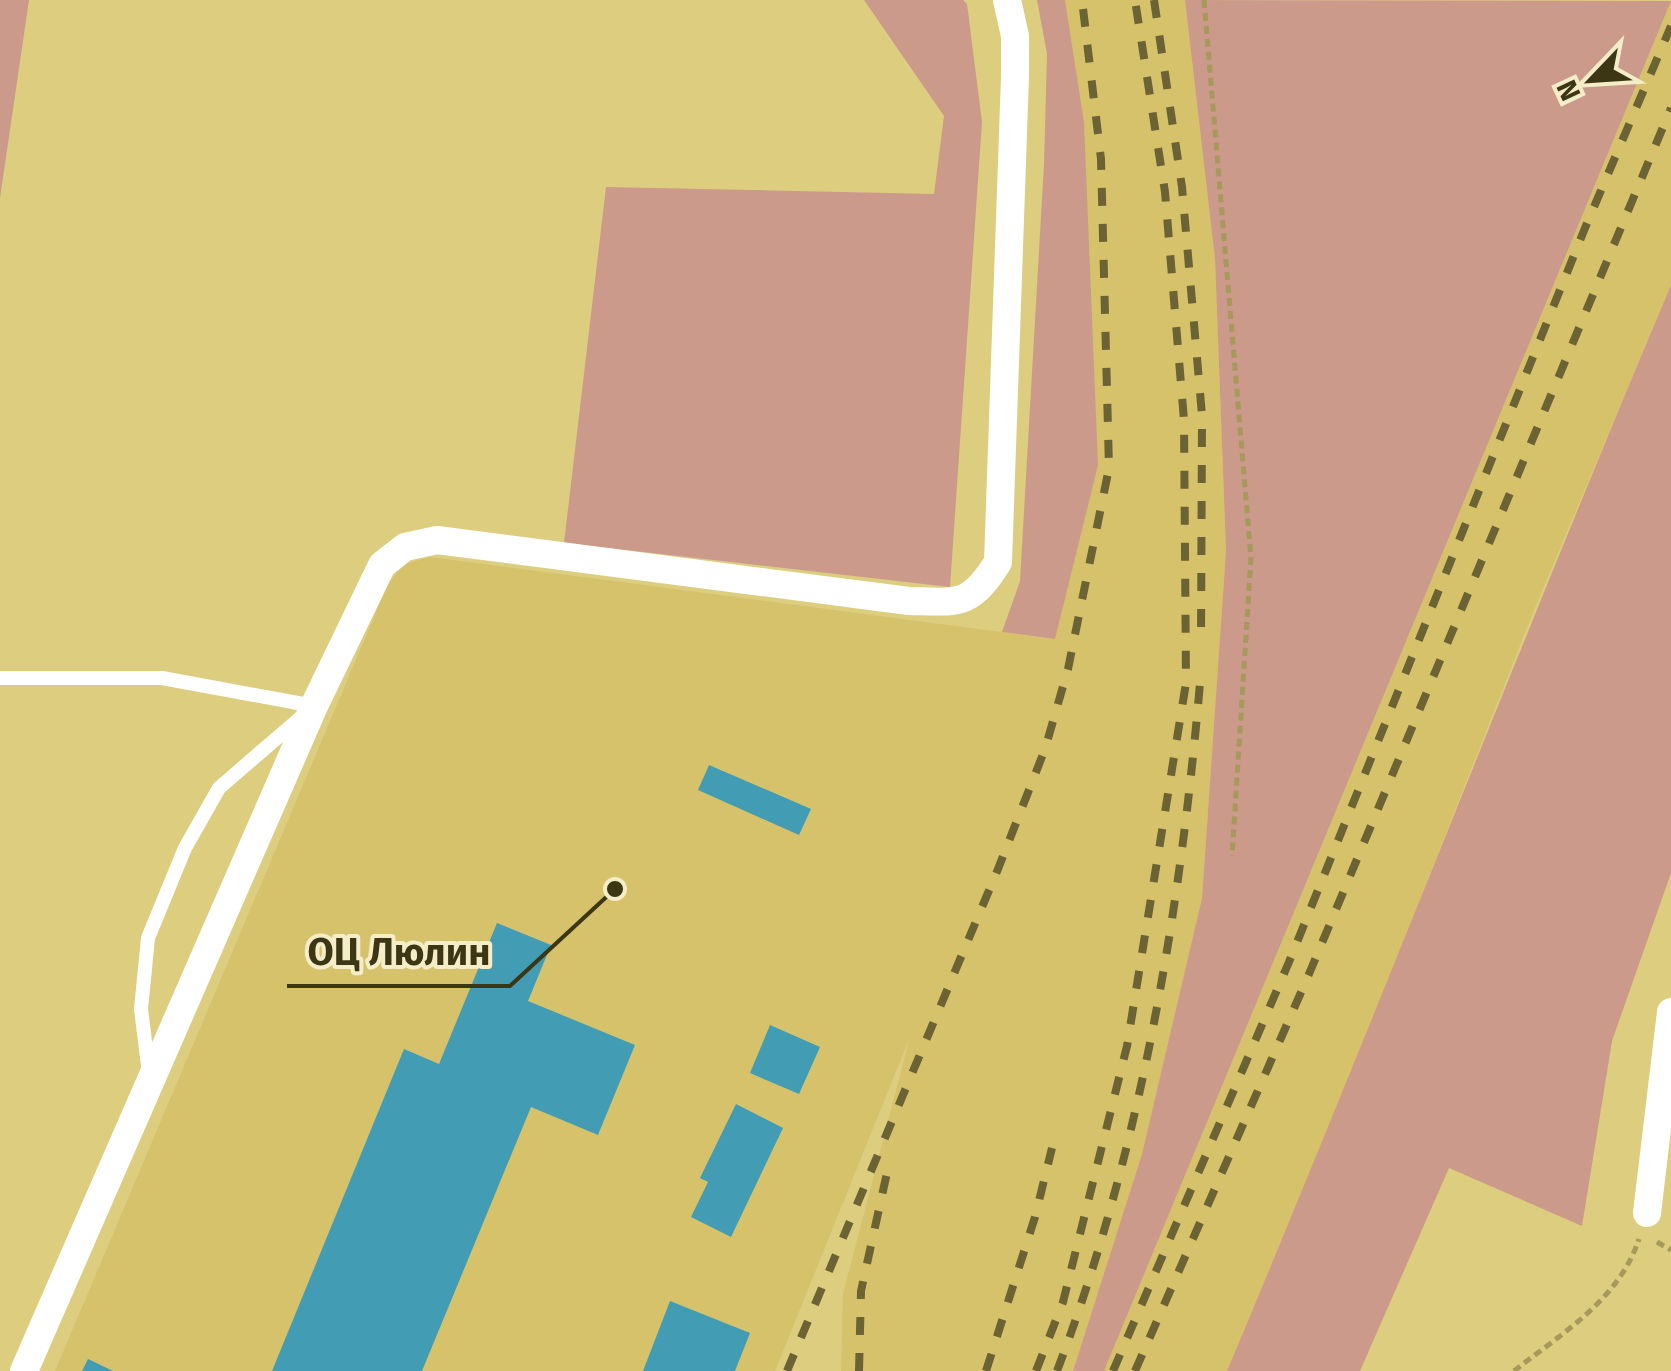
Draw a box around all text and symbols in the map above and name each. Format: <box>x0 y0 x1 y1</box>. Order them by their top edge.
north arrow <box>1541 30 1641 130</box>
text: N <box>1550 75 1588 106</box>
callout: ОЦ Люлин <box>287 918 510 986</box>
text: ОЦ Люлин <box>308 929 490 975</box>

